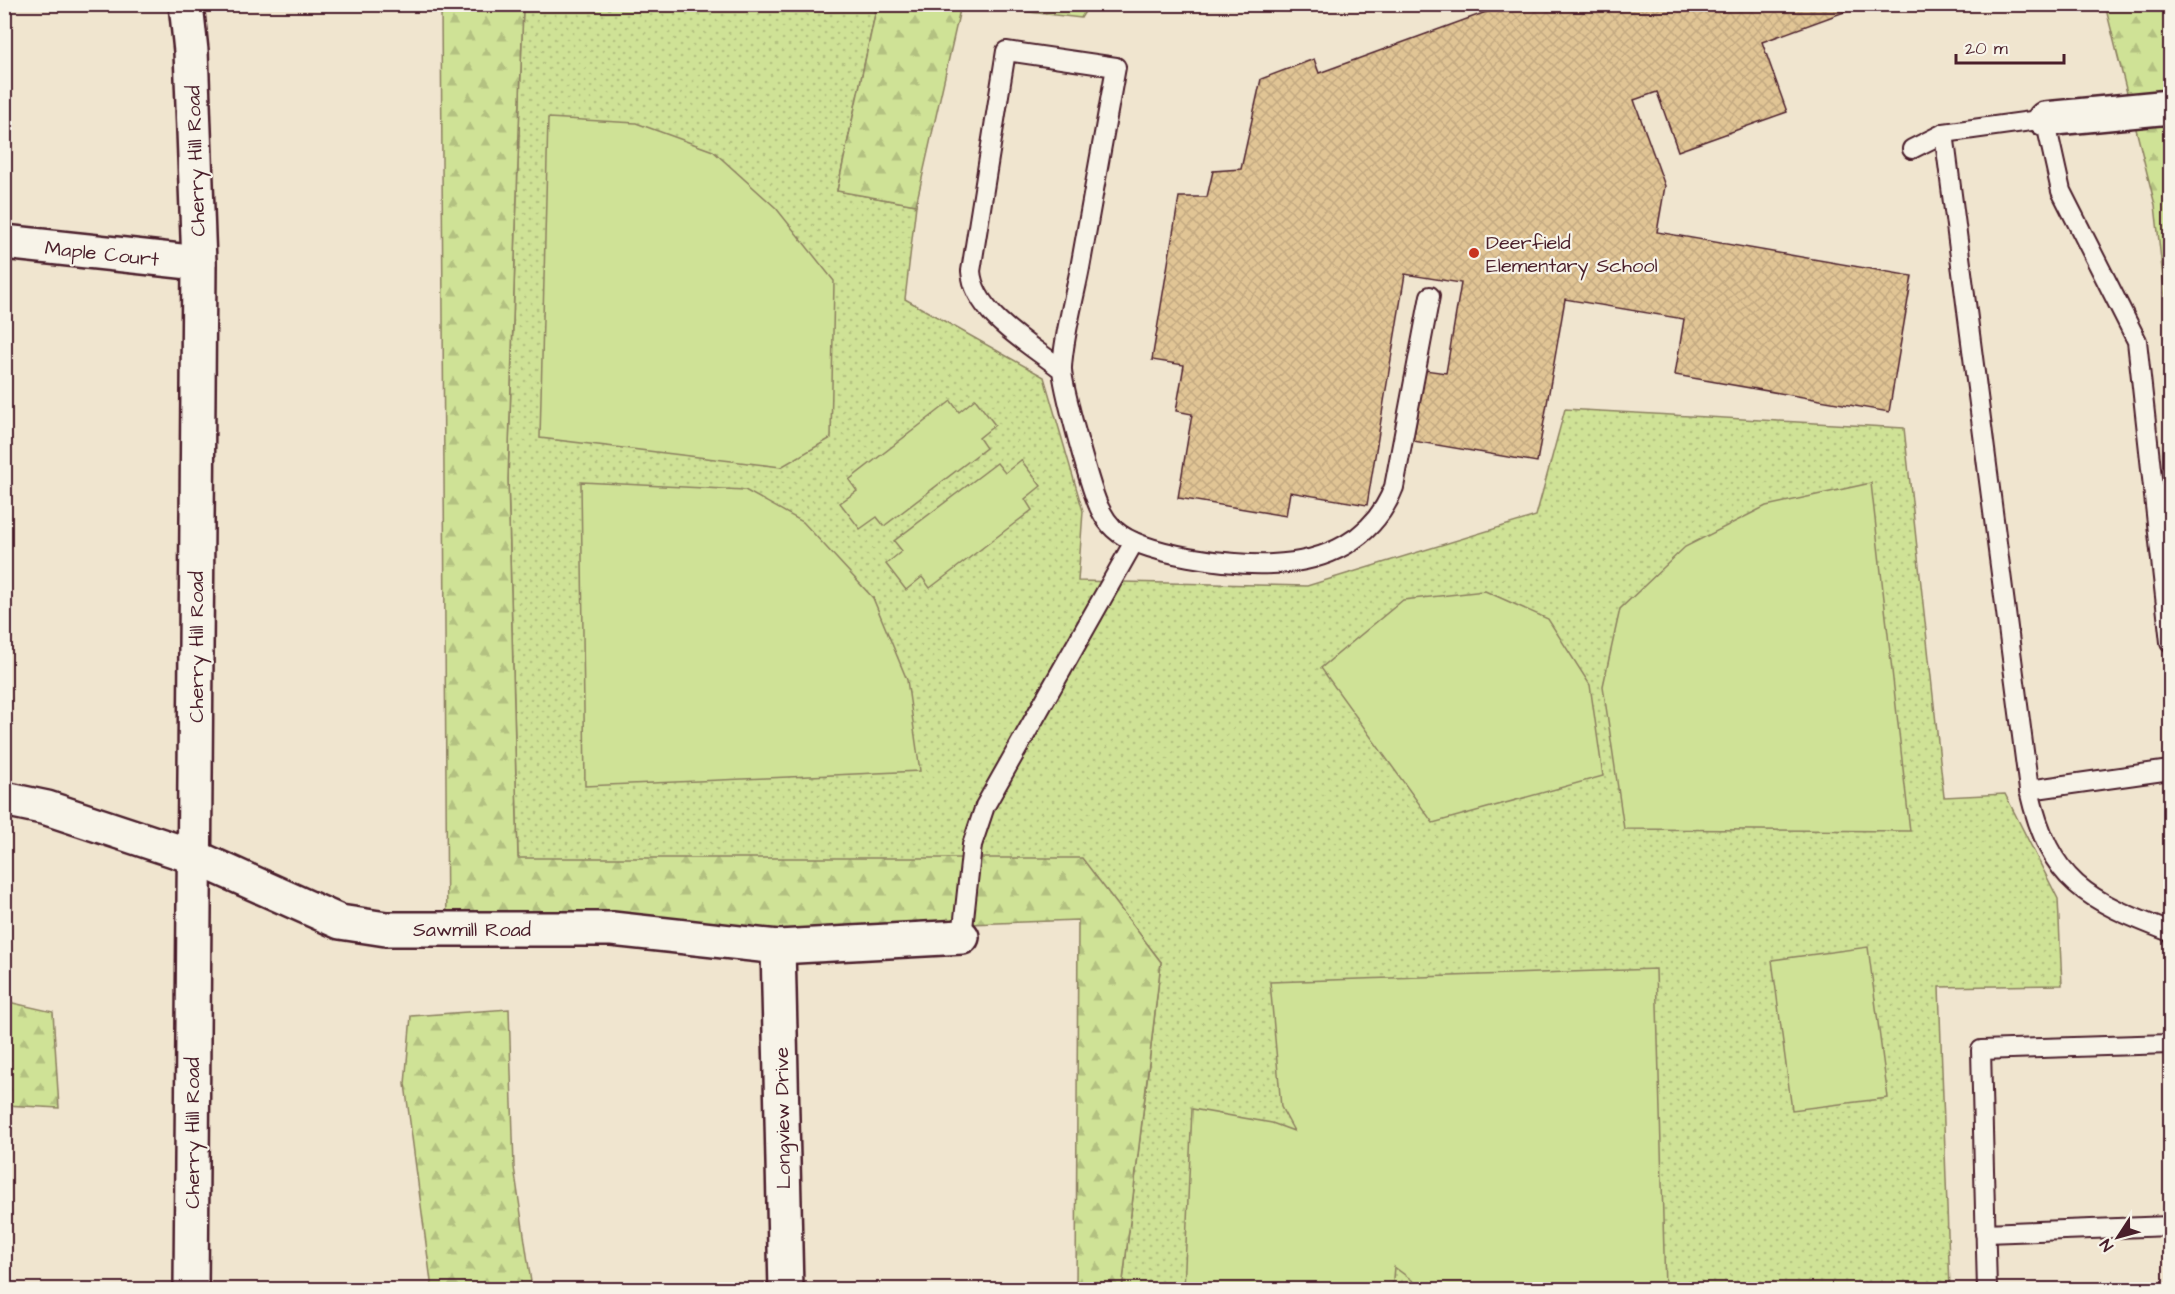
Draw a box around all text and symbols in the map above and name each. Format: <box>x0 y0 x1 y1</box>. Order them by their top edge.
scale bar <box>1956 27 2064 65</box>
text: 20 m <box>1965 36 2008 61</box>
street label: Cherry Hill Road <box>179 85 214 237</box>
place label: Deerfield Elementary School <box>1486 229 1658 281</box>
street label: Maple Court <box>43 234 160 274</box>
marker: Deerfield Elementary School <box>1467 246 1481 260</box>
street label: Cherry Hill Road <box>183 571 212 723</box>
street label: Sawmill Road <box>413 916 531 944</box>
street label: Longview Drive <box>768 1047 799 1189</box>
street label: Cherry Hill Road <box>179 1057 208 1209</box>
north arrow <box>2088 1207 2148 1267</box>
text: N <box>2095 1235 2119 1256</box>

